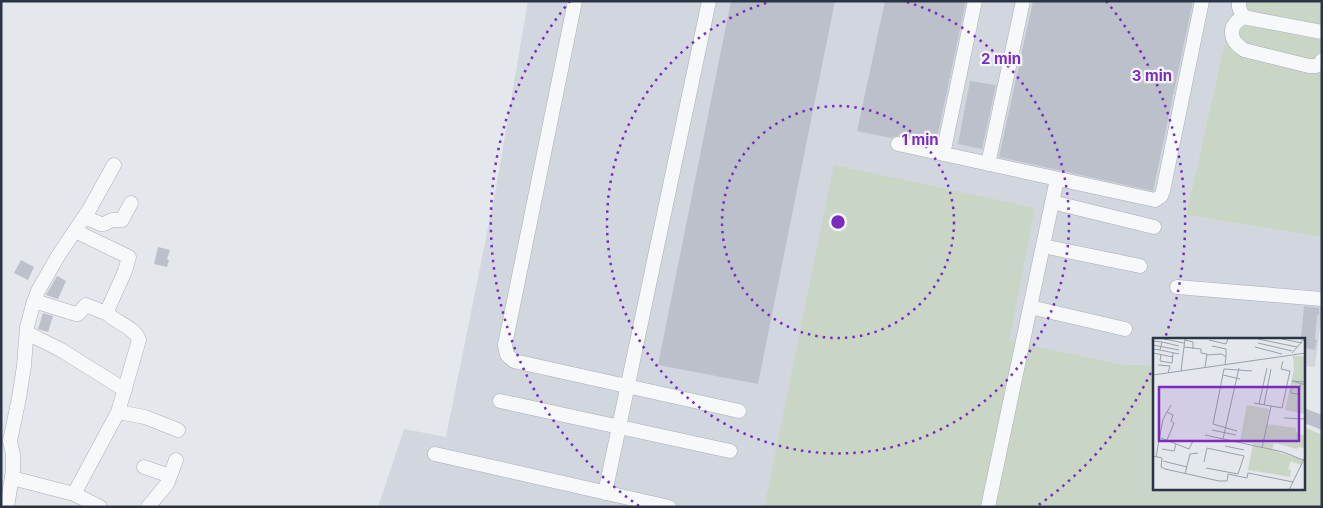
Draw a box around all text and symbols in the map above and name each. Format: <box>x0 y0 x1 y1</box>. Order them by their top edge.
text: 2 min <box>981 49 1021 68</box>
text: 3 min <box>1132 66 1172 85</box>
text: 1 min <box>901 130 939 149</box>
centre of rings <box>829 213 847 231</box>
inset map <box>1153 338 1306 490</box>

